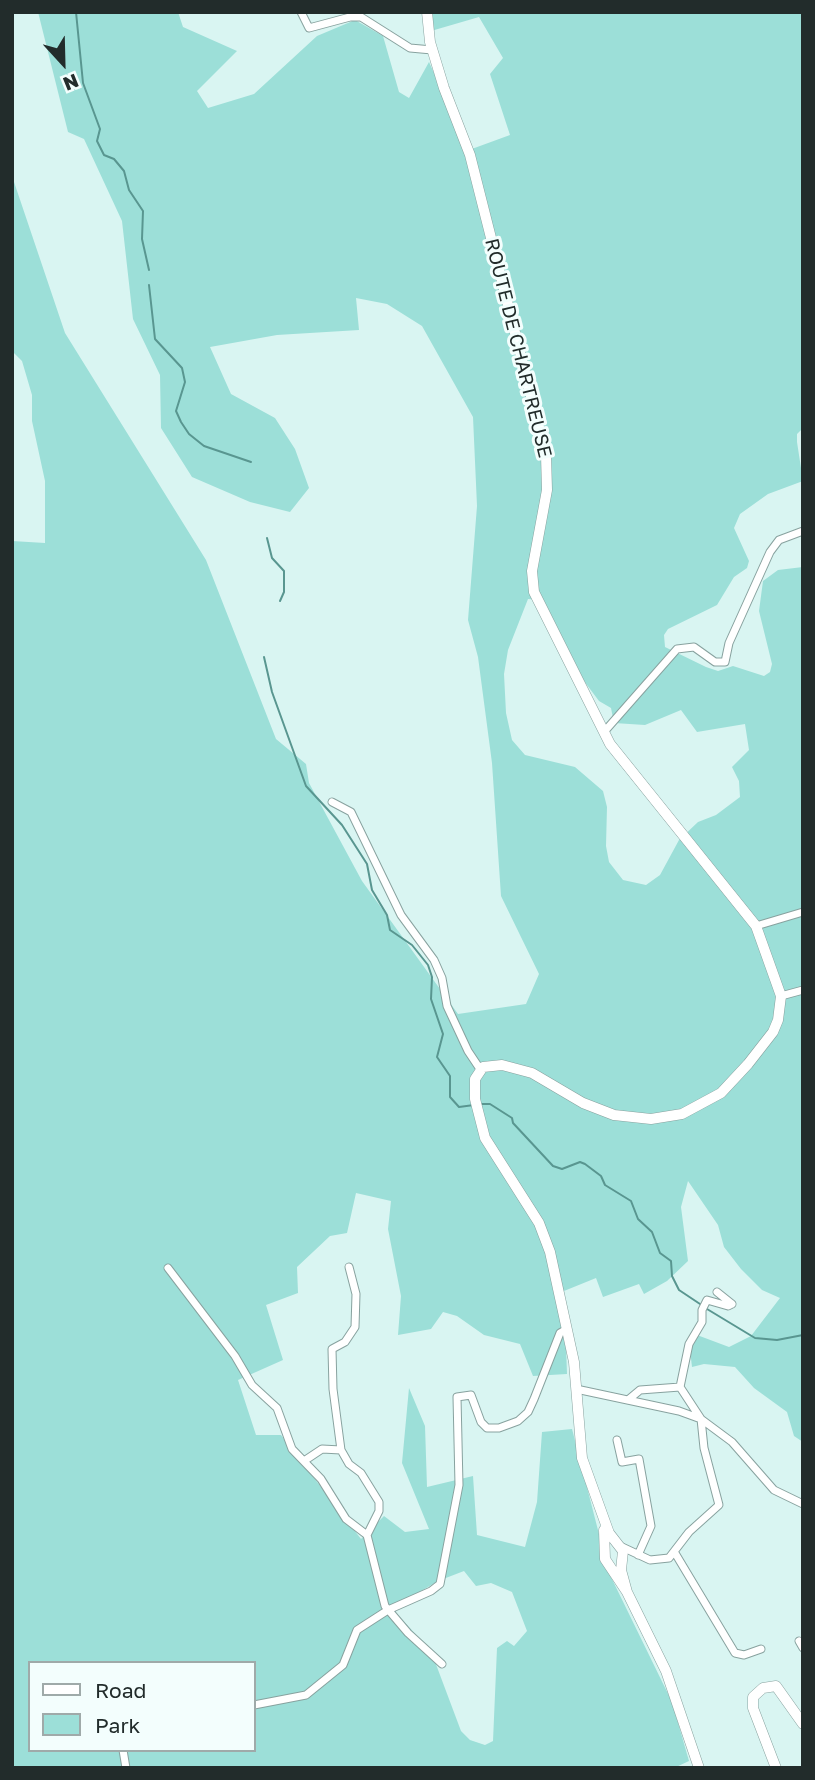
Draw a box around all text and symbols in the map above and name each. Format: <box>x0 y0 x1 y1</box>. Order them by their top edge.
north arrow <box>28 28 98 98</box>
text: N <box>60 70 82 96</box>
street label: ROUTE DE CHARTREUSE <box>480 236 556 460</box>
legend <box>28 1661 256 1752</box>
text: Road <box>95 1677 146 1703</box>
text: Park <box>95 1712 140 1738</box>

